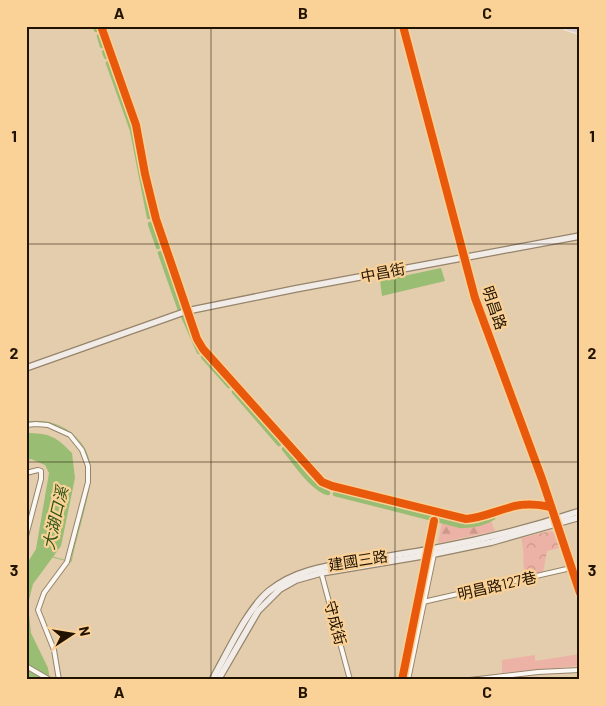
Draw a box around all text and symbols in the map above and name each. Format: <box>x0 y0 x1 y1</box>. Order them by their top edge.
text: A <box>114 3 125 22</box>
text: B <box>298 3 308 22</box>
text: C <box>482 3 492 22</box>
text: 1 <box>11 126 17 145</box>
text: 1 <box>589 126 595 145</box>
street label: 中昌街 <box>359 259 407 285</box>
street label: 明昌路 <box>479 283 511 332</box>
text: 2 <box>10 343 19 362</box>
text: 2 <box>588 343 597 362</box>
water label: 大湖口溪 <box>38 483 71 551</box>
street label: 建國三路 <box>327 546 389 574</box>
text: 3 <box>10 560 18 579</box>
text: 3 <box>588 560 596 579</box>
street label: 明昌路127巷 <box>456 567 538 603</box>
street label: 守成街 <box>321 599 350 647</box>
north arrow <box>48 608 98 658</box>
text: N <box>76 625 94 638</box>
text: A <box>114 682 125 701</box>
text: B <box>298 682 308 701</box>
text: C <box>482 682 492 701</box>

